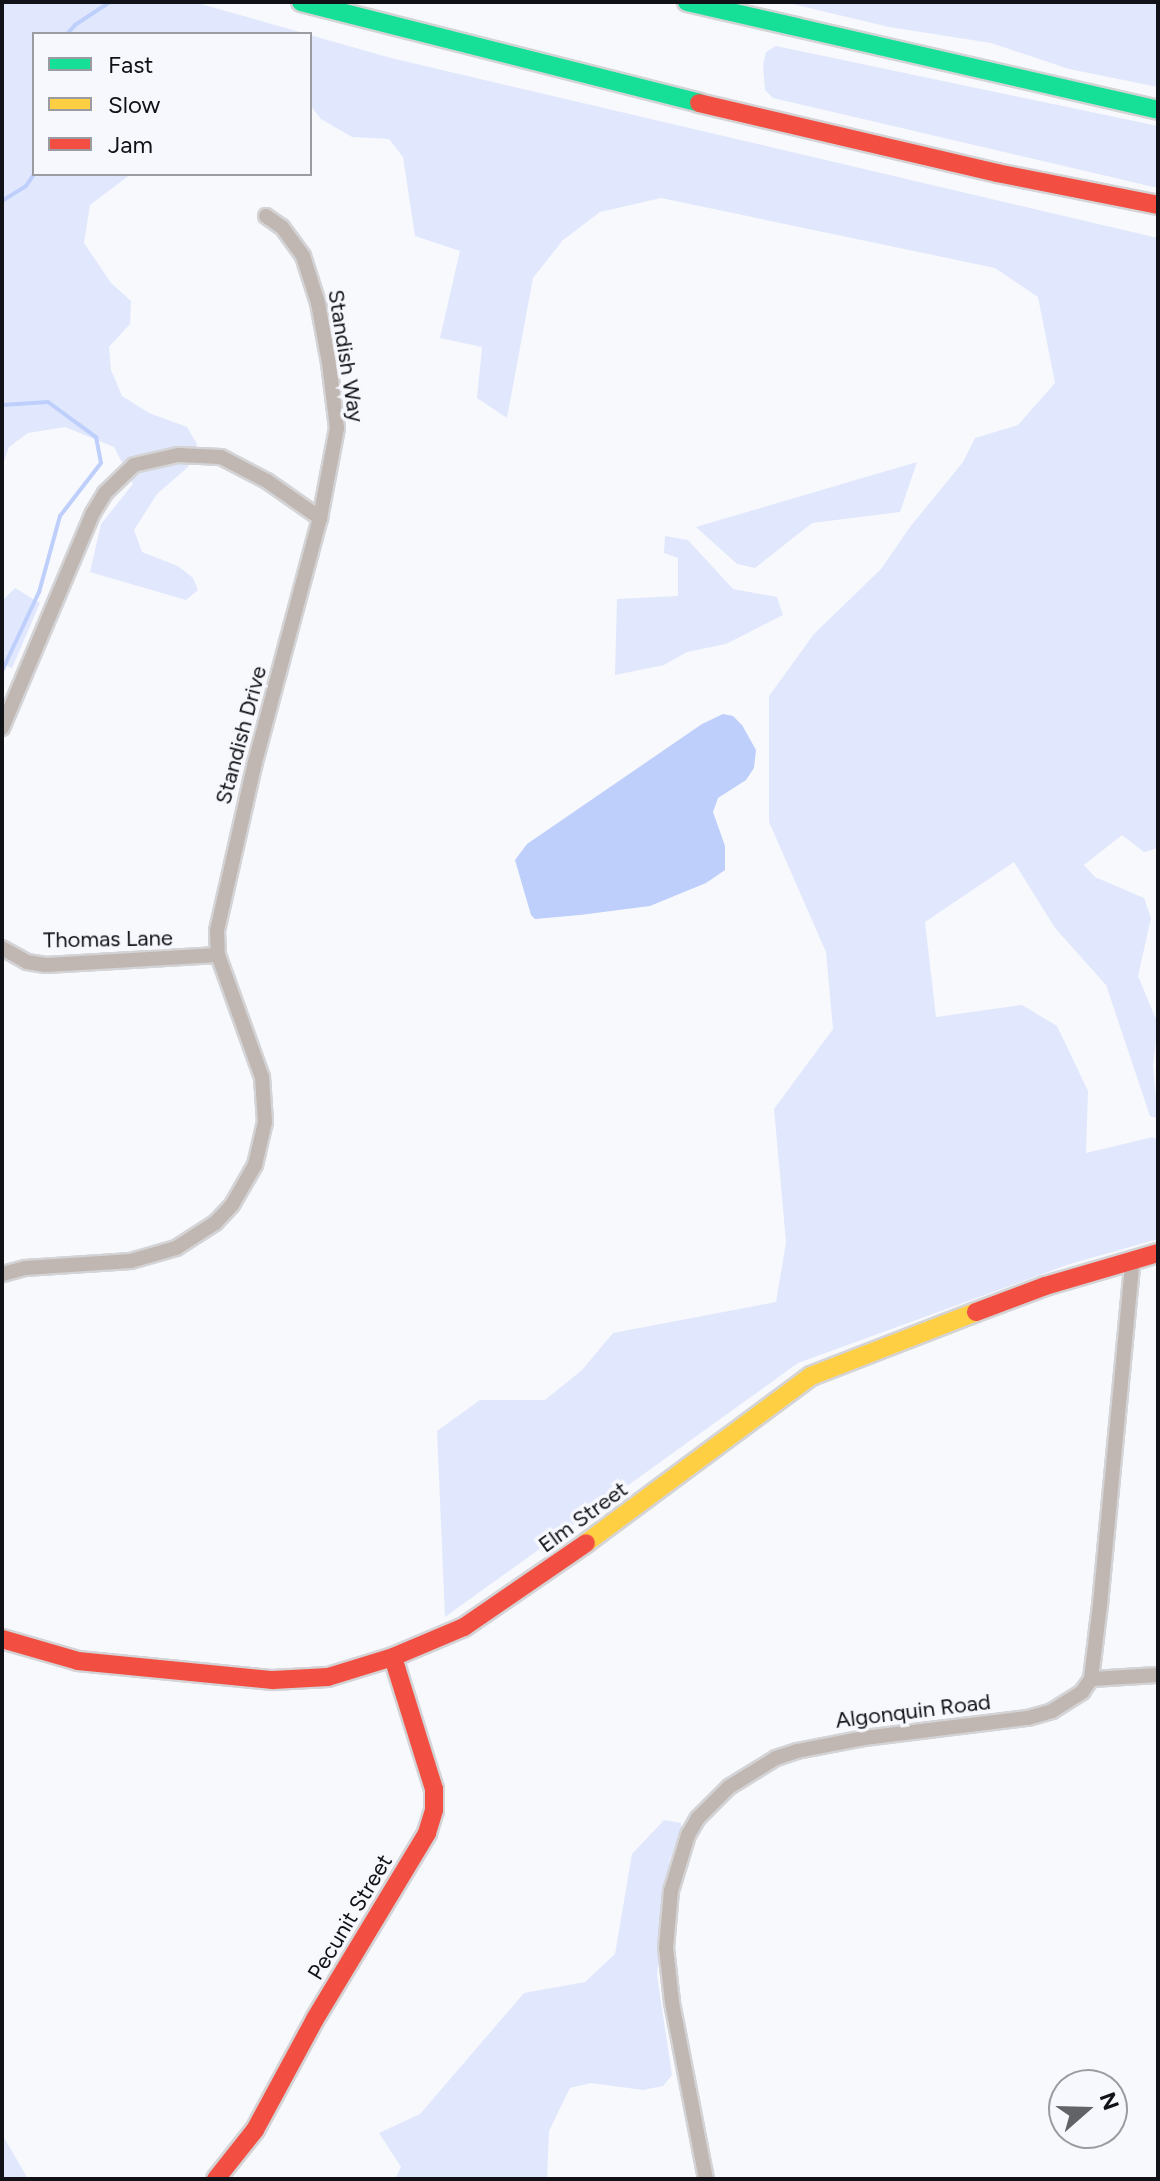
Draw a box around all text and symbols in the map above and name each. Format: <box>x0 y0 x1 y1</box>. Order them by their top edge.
legend <box>32 32 312 176</box>
text: Fast <box>108 50 153 79</box>
text: Slow <box>108 90 160 119</box>
text: Jam <box>108 130 153 159</box>
street label: Standish Way <box>322 288 370 424</box>
street label: Standish Drive <box>210 663 272 807</box>
street label: Thomas Lane <box>43 925 173 953</box>
street label: Elm Street <box>533 1476 633 1558</box>
street label: Algonquin Road <box>834 1688 992 1734</box>
street label: Pecunit Street <box>302 1850 398 1984</box>
north arrow <box>1048 2069 1128 2149</box>
text: N <box>1094 2089 1125 2114</box>

